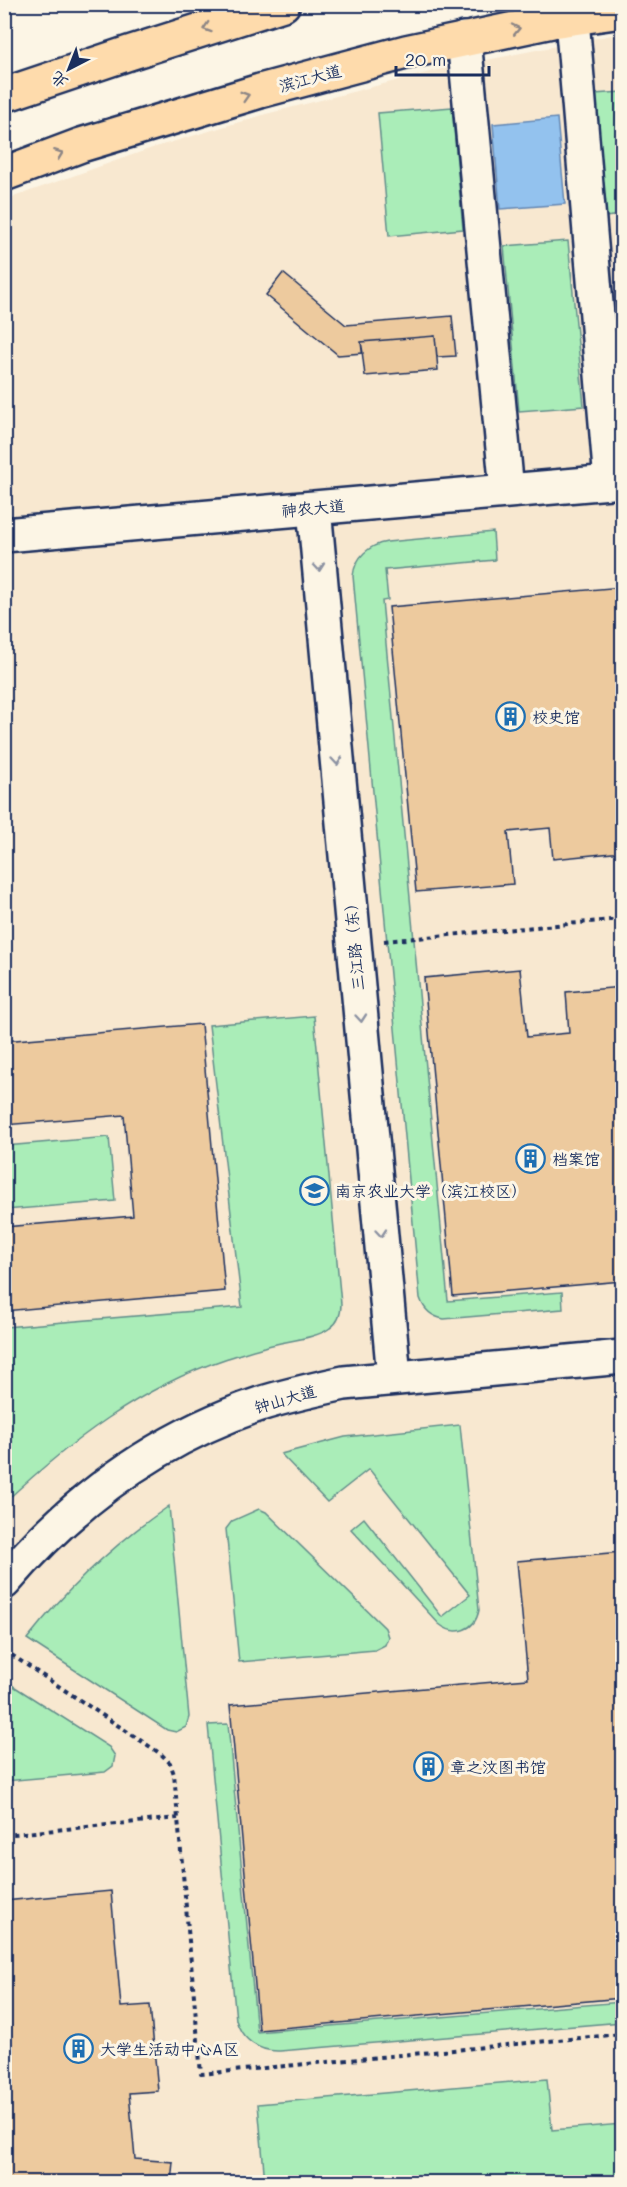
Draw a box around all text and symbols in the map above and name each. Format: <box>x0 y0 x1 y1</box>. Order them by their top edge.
one-way arrow <box>202 21 213 33</box>
one-way arrow <box>511 23 521 36</box>
north arrow <box>39 39 99 99</box>
scale bar <box>396 39 489 77</box>
text: 20 m <box>405 47 446 71</box>
street label: 滨江大道 <box>276 59 344 96</box>
text: 北 <box>46 67 72 94</box>
one-way arrow <box>239 91 250 103</box>
one-way arrow <box>53 148 64 161</box>
street label: 神农大道 <box>280 494 346 521</box>
one-way arrow <box>312 562 325 571</box>
building icon: 校史馆 <box>495 701 527 733</box>
place label: 校史馆 <box>532 706 580 727</box>
one-way arrow <box>330 756 343 765</box>
street label: 三江路（东） <box>339 894 368 992</box>
one-way arrow <box>354 1013 367 1022</box>
building icon: 档案馆 <box>515 1143 547 1175</box>
place label: 档案馆 <box>552 1148 600 1169</box>
school or university icon: 南京农业大学（滨江校区） <box>298 1175 330 1207</box>
place label: 南京农业大学（滨江校区） <box>335 1180 527 1201</box>
one-way arrow <box>374 1228 387 1237</box>
street label: 钟山大道 <box>251 1380 319 1417</box>
building icon: 章之汶图书馆 <box>413 1751 445 1783</box>
place label: 章之汶图书馆 <box>450 1756 546 1777</box>
building icon: 大学生活动中心A区 <box>63 2033 95 2065</box>
place label: 大学生活动中心A区 <box>100 2038 239 2059</box>

